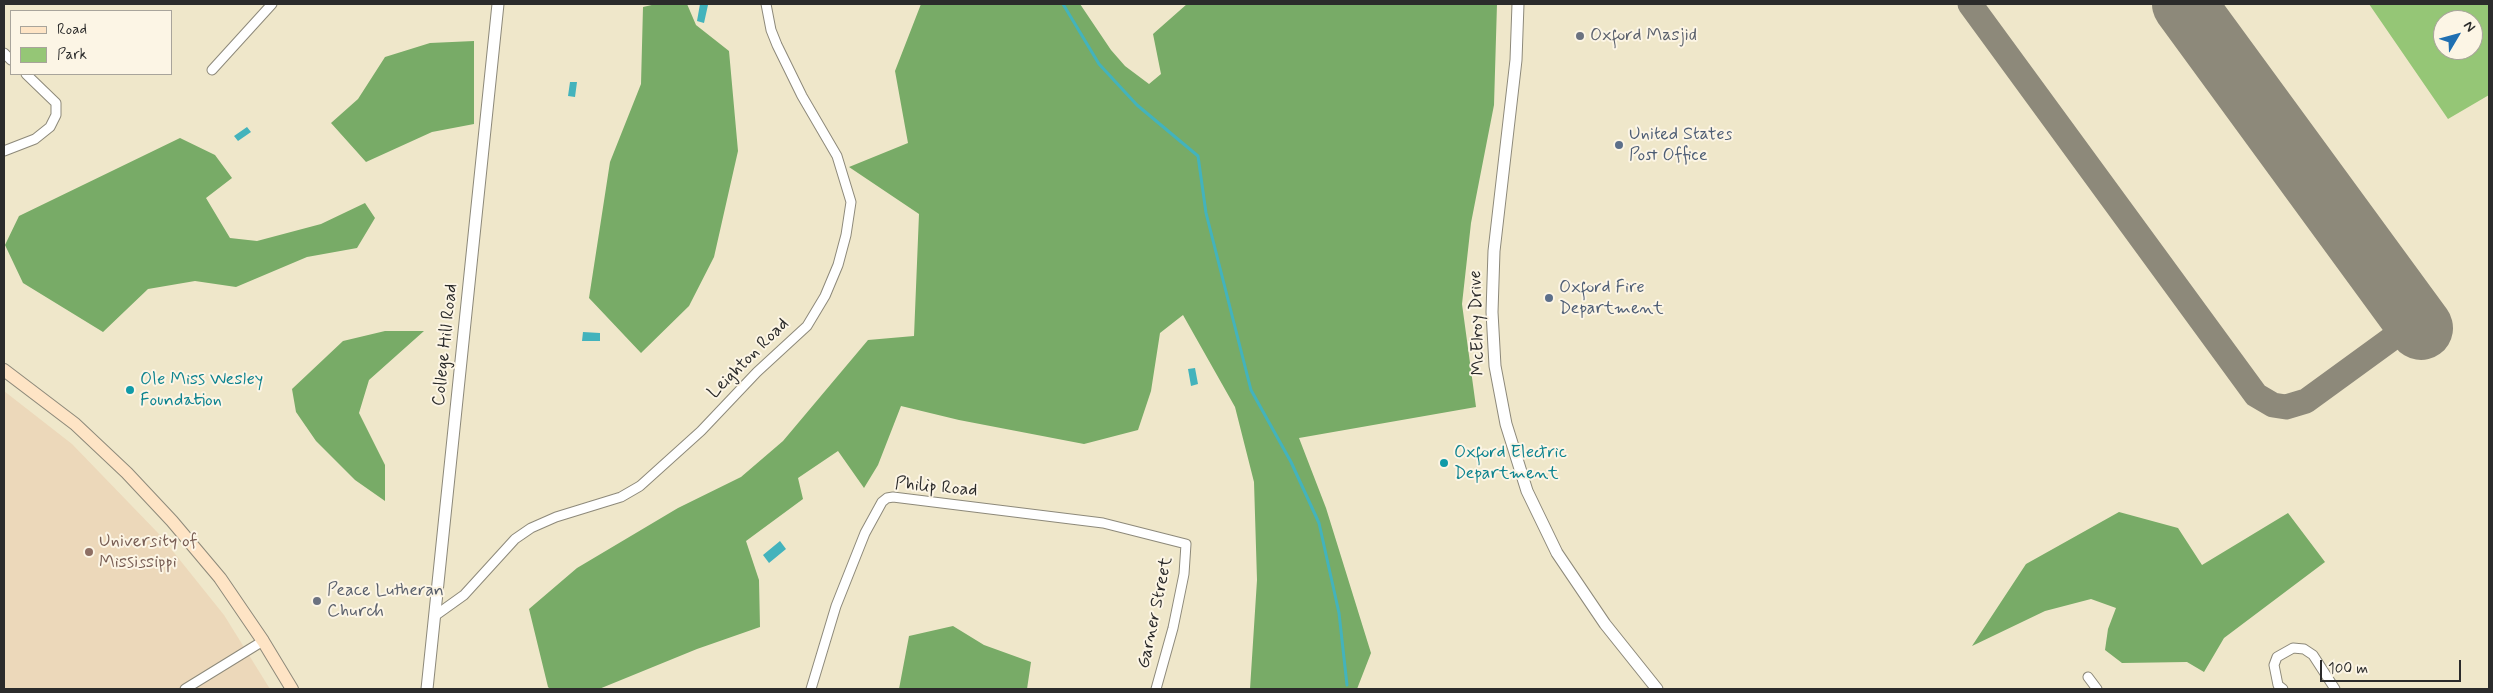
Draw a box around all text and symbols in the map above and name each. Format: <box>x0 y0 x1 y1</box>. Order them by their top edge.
legend <box>10 10 172 75</box>
north arrow <box>2433 10 2483 60</box>
text: N <box>2459 17 2479 36</box>
text: Road <box>57 20 87 40</box>
place label: Oxford Masjid <box>1590 25 1697 47</box>
marker: Oxford Masjid <box>1574 30 1586 42</box>
text: Park <box>57 45 87 65</box>
place label: United States Post Office <box>1629 124 1732 166</box>
marker: United States Post Office <box>1613 139 1625 151</box>
street label: McElroy Drive <box>1465 270 1491 376</box>
place label: Oxford Fire Department <box>1559 277 1664 320</box>
street label: College Hill Road <box>429 283 463 407</box>
marker: Oxford Fire Department <box>1543 292 1555 304</box>
street label: Leighton Road <box>704 314 794 404</box>
place label: Ole Miss Wesley Foundation <box>140 369 263 412</box>
marker: Ole Miss Wesley Foundation <box>124 384 136 396</box>
place label: Oxford Electric Department <box>1454 442 1567 484</box>
marker: Oxford Electric Department <box>1438 457 1450 469</box>
street label: Philip Road <box>894 474 978 502</box>
place label: University of Mississippi <box>99 531 197 574</box>
marker: University of Mississippi <box>83 546 95 558</box>
street label: Garner Street <box>1134 555 1178 671</box>
place label: Peace Lutheran Church <box>327 580 444 622</box>
marker: Peace Lutheran Church <box>311 595 323 607</box>
scale bar <box>2323 650 2464 682</box>
text: 100 m <box>2328 659 2368 679</box>

